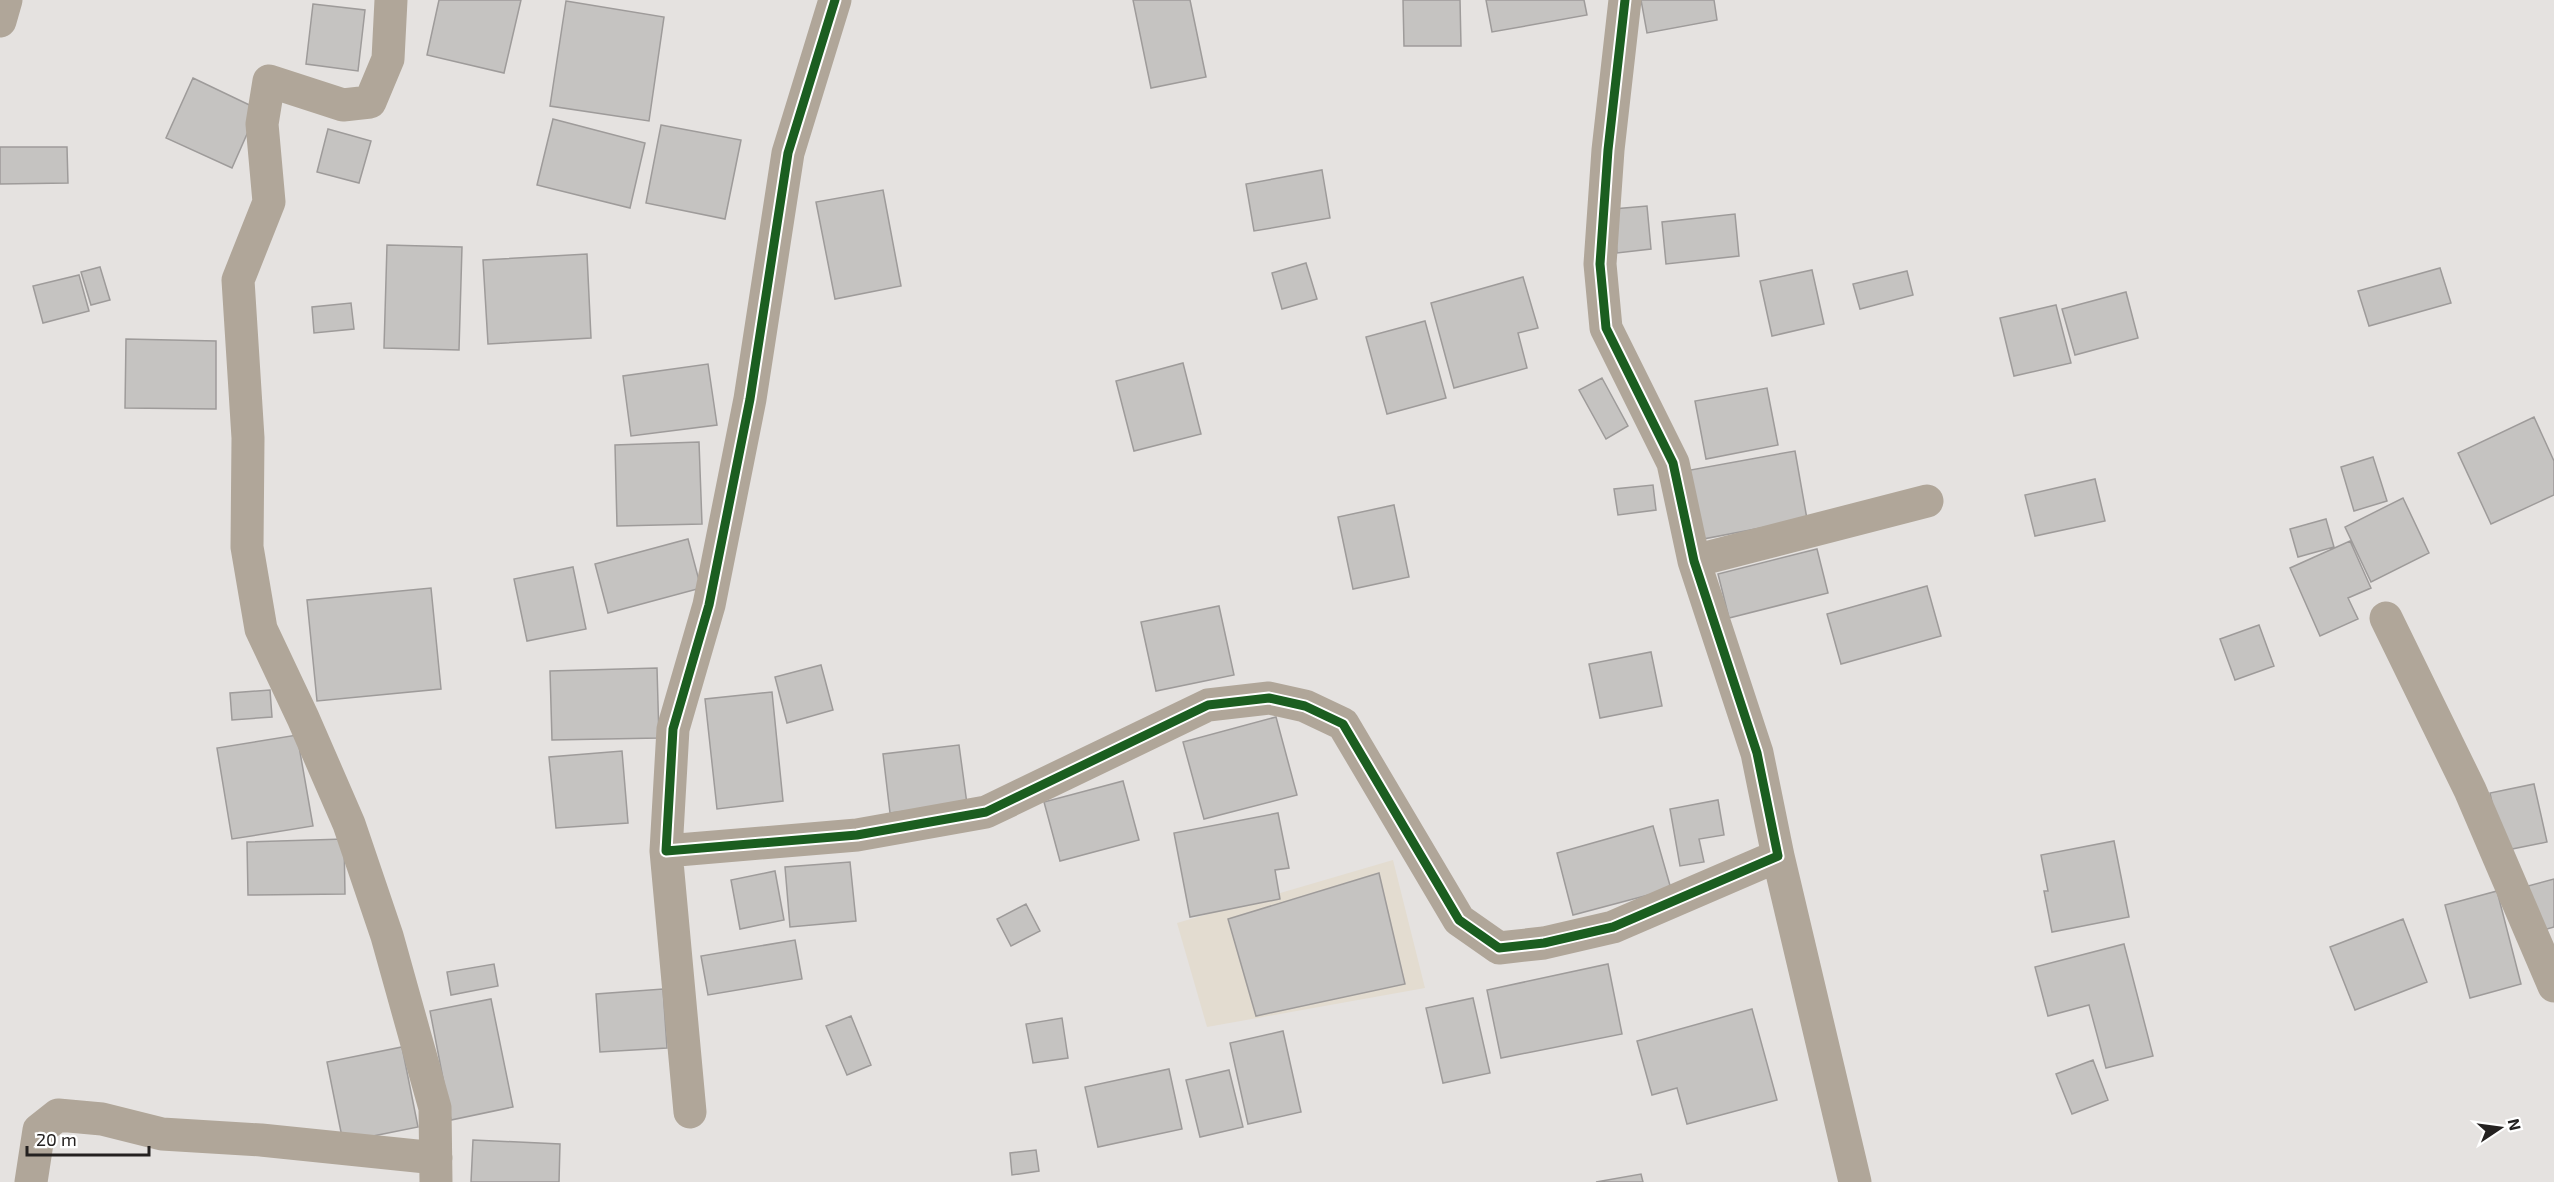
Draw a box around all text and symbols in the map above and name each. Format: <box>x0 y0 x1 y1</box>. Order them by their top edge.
north arrow <box>2470 1098 2530 1158</box>
text: N <box>2505 1117 2526 1132</box>
scale bar <box>27 1119 148 1157</box>
text: 20 m <box>36 1128 77 1150</box>

